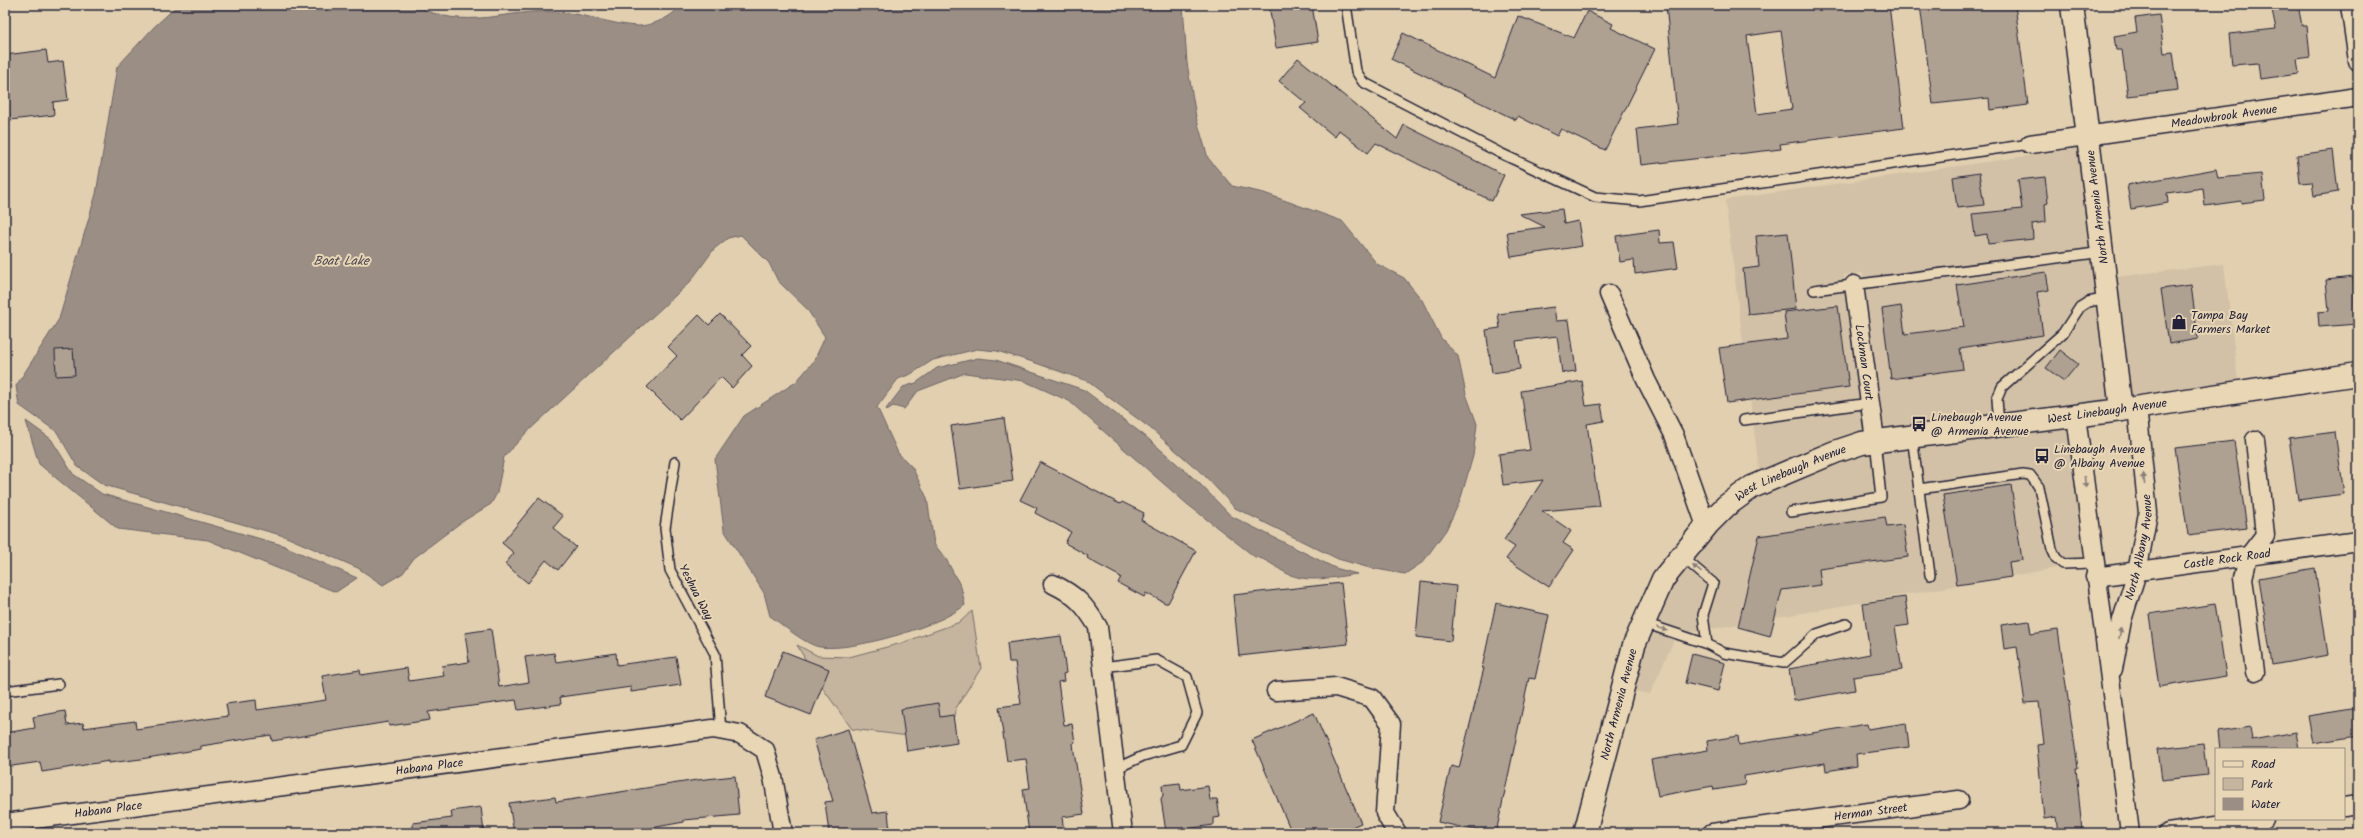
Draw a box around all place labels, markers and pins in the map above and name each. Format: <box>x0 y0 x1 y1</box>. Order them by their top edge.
place label: Tampa Bay Farmers Market <box>2191 306 2271 339</box>
shop icon: Tampa Bay Farmers Market <box>2170 313 2188 331</box>
place label: Linebaugh Avenue @ Armenia Avenue <box>1931 408 2029 441</box>
bus stop icon: Linebaugh Avenue @ Armenia Avenue <box>1910 415 1928 433</box>
place label: Linebaugh Avenue @ Albany Avenue <box>2054 440 2146 473</box>
bus stop icon: Linebaugh Avenue @ Albany Avenue <box>2033 447 2051 465</box>

